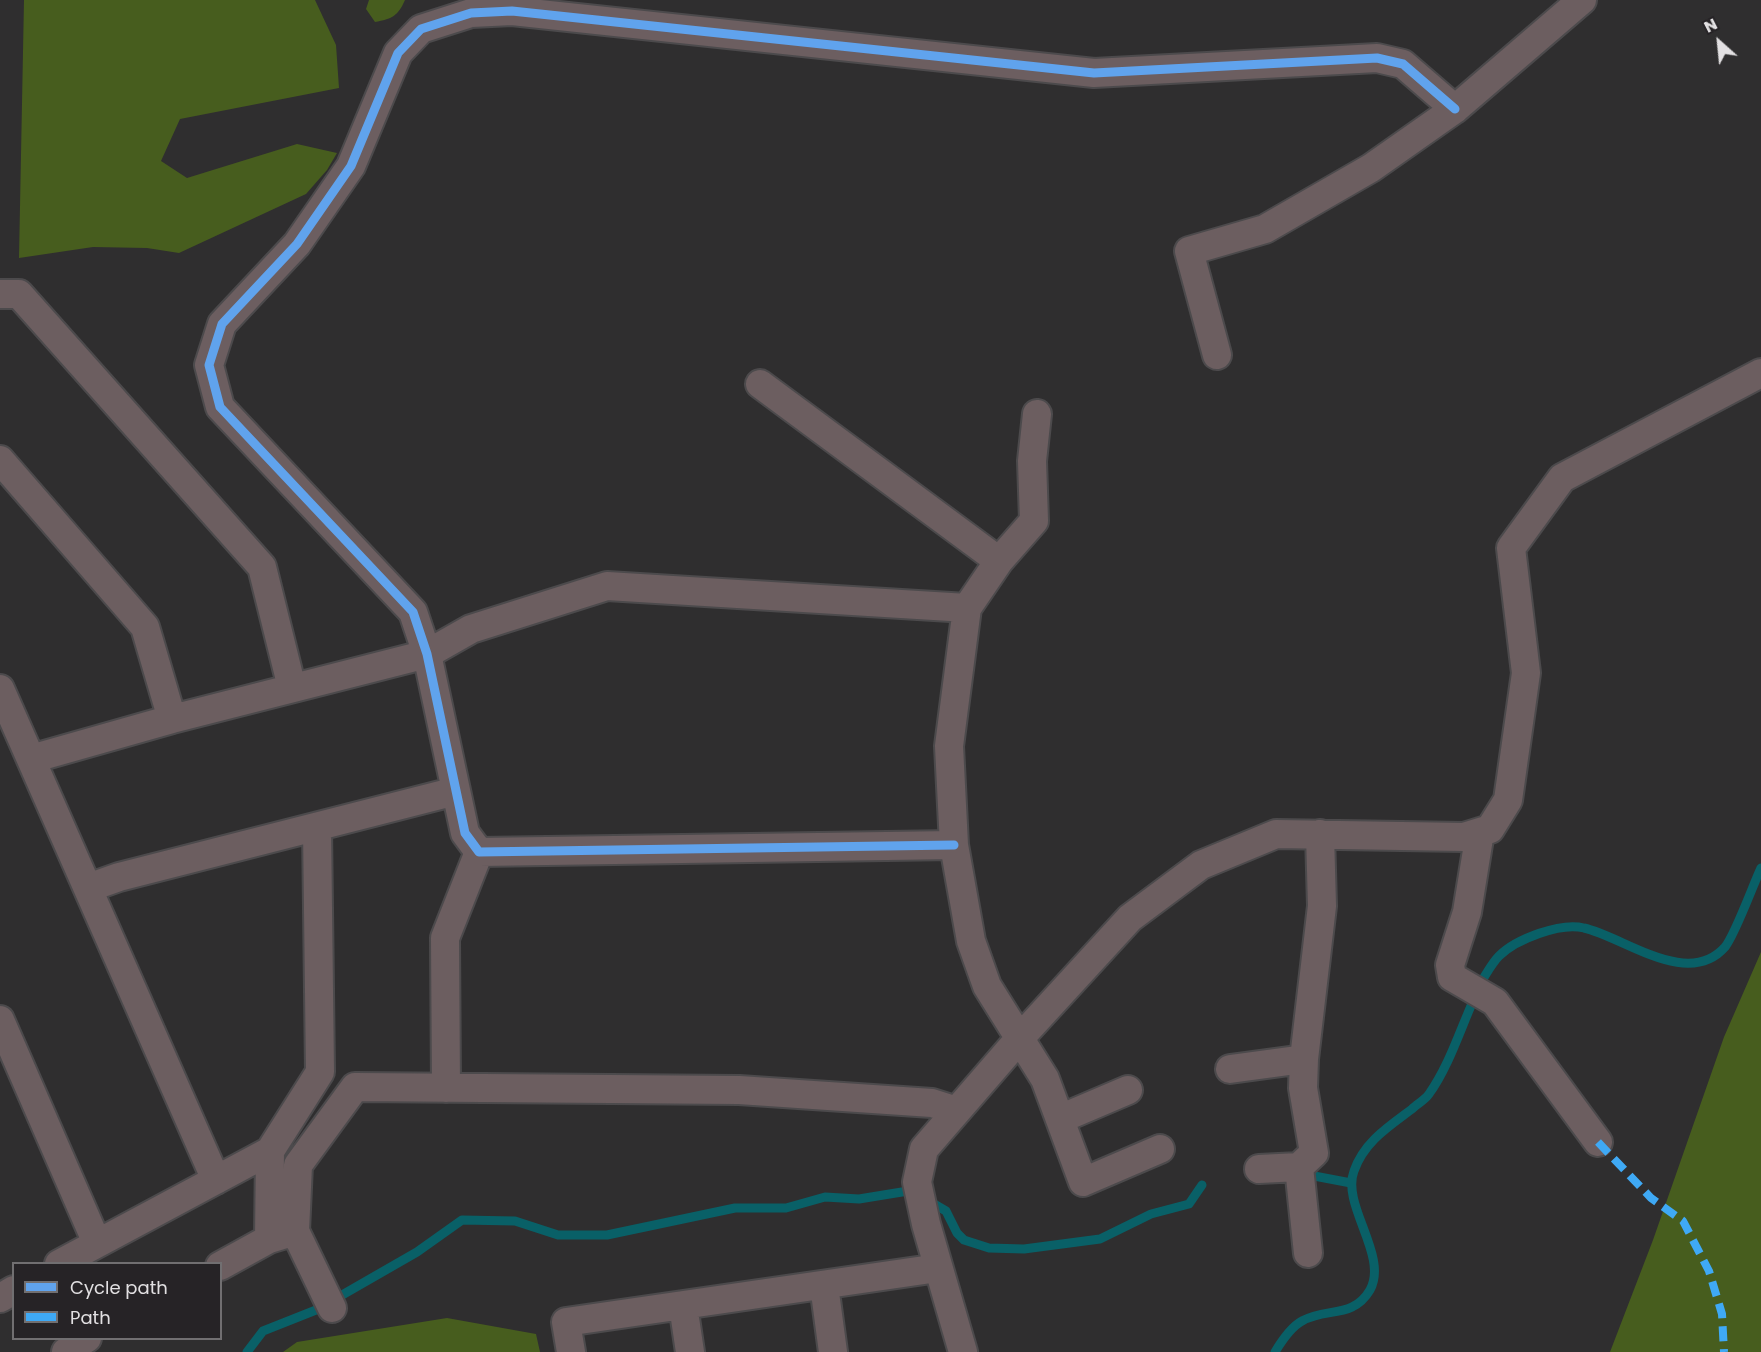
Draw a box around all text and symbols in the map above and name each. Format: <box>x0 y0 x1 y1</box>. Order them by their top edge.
north arrow <box>1689 12 1749 72</box>
text: N <box>1700 13 1721 39</box>
legend <box>12 1262 222 1340</box>
text: Cycle path <box>70 1275 168 1300</box>
text: Path <box>70 1305 111 1330</box>

